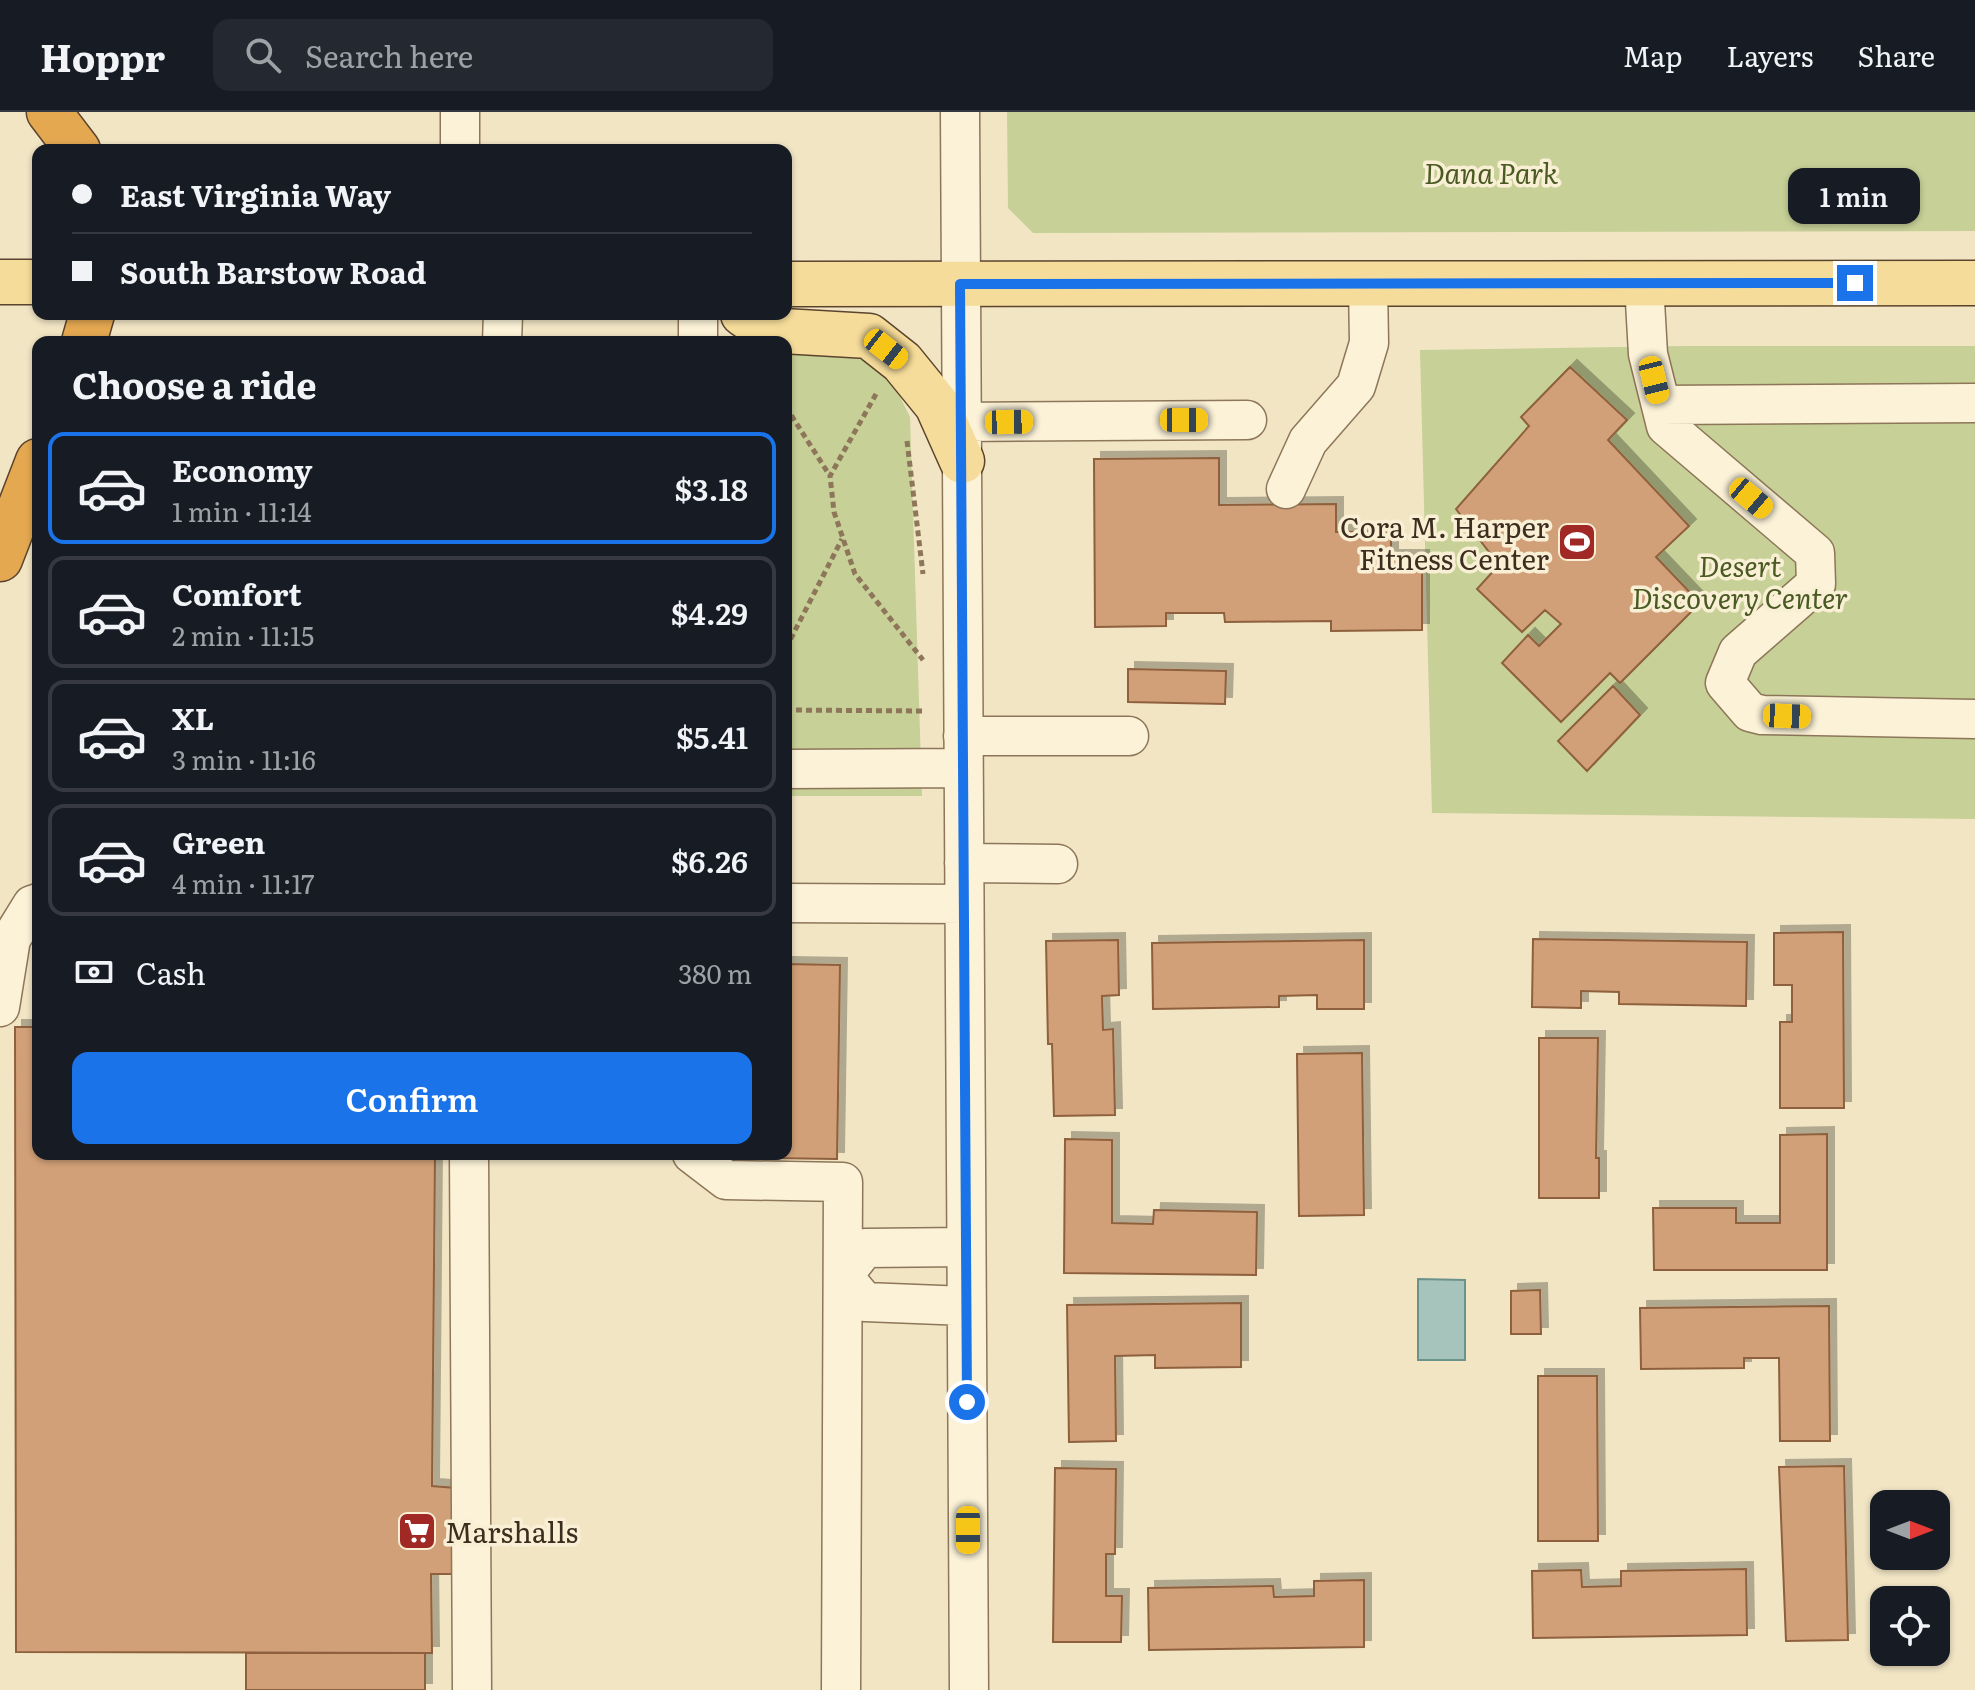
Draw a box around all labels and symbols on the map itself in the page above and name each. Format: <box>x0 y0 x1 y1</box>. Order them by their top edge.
park label: Dana Park <box>1424 151 1559 193</box>
callout: 1 min <box>1789 167 1921 223</box>
route end <box>1837 265 1873 301</box>
car <box>860 325 912 373</box>
car <box>1637 354 1671 406</box>
car <box>1160 408 1208 432</box>
car <box>985 410 1033 434</box>
car <box>1725 473 1777 523</box>
place label: Cora M. Harper Fitness Center <box>1340 505 1550 579</box>
sports icon: Cora M. Harper Fitness Center <box>1556 521 1598 563</box>
park label: Desert Discovery Center <box>1632 544 1848 618</box>
car <box>1763 703 1811 729</box>
route start <box>949 1384 985 1420</box>
north arrow <box>1870 1490 1950 1570</box>
car <box>956 1506 980 1554</box>
supermarket icon: Marshalls <box>396 1510 438 1552</box>
place label: Marshalls <box>445 1510 578 1552</box>

